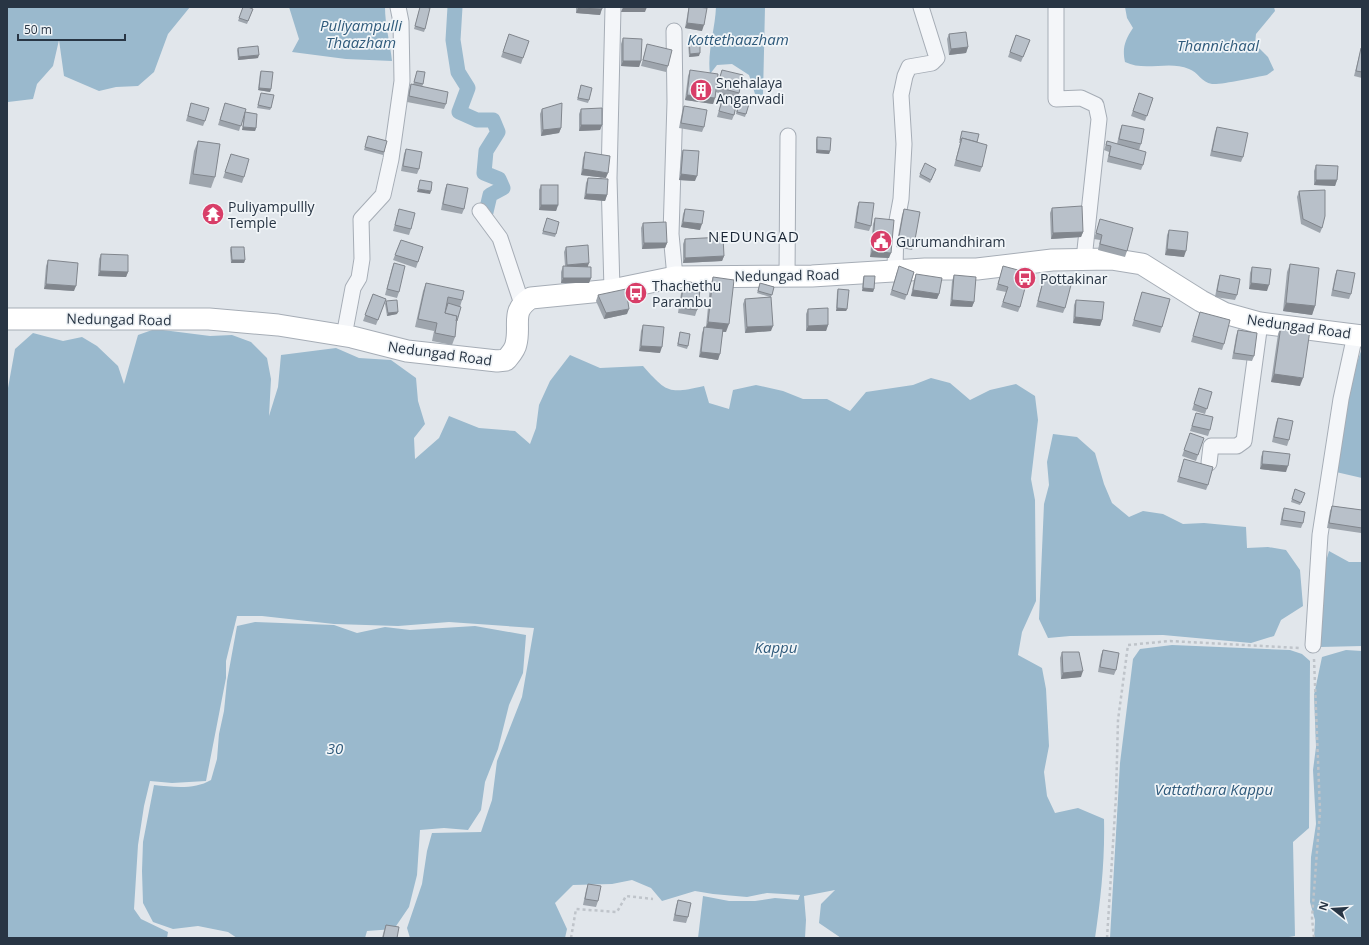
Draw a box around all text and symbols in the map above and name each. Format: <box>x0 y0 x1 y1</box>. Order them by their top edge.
water label: Puliyampulli Thaazham <box>320 15 402 52</box>
scale bar <box>18 16 125 42</box>
text: 50 m <box>24 21 52 38</box>
water label: Kottethaazham <box>687 29 789 49</box>
water label: Thannichaal <box>1177 35 1260 55</box>
place label: Snehalaya Anganvadi <box>716 73 784 108</box>
building icon: Snehalaya Anganvadi <box>688 77 714 103</box>
place label: Puliyampullly Temple <box>228 197 316 232</box>
temple icon: Puliyampullly Temple <box>200 201 226 227</box>
district label: NEDUNGAD <box>708 226 800 246</box>
public building icon: Gurumandhiram <box>868 228 894 254</box>
place label: Gurumandhiram <box>896 232 1006 251</box>
street label: Nedungad Road <box>734 265 840 285</box>
bus stop icon: Pottakinar <box>1012 265 1038 291</box>
place label: Pottakinar <box>1040 269 1108 288</box>
place label: Thachethu Parambu <box>652 276 721 311</box>
bus stop icon: Thachethu Parambu <box>623 280 649 306</box>
street label: Nedungad Road <box>66 309 172 329</box>
street label: Nedungad Road <box>1246 309 1352 343</box>
street label: Nedungad Road <box>387 336 493 370</box>
water label: Kappu <box>755 637 798 657</box>
water label: 30 <box>327 738 343 758</box>
water label: Vattathara Kappu <box>1155 779 1274 799</box>
north arrow <box>1313 889 1353 929</box>
text: N <box>1314 899 1331 912</box>

